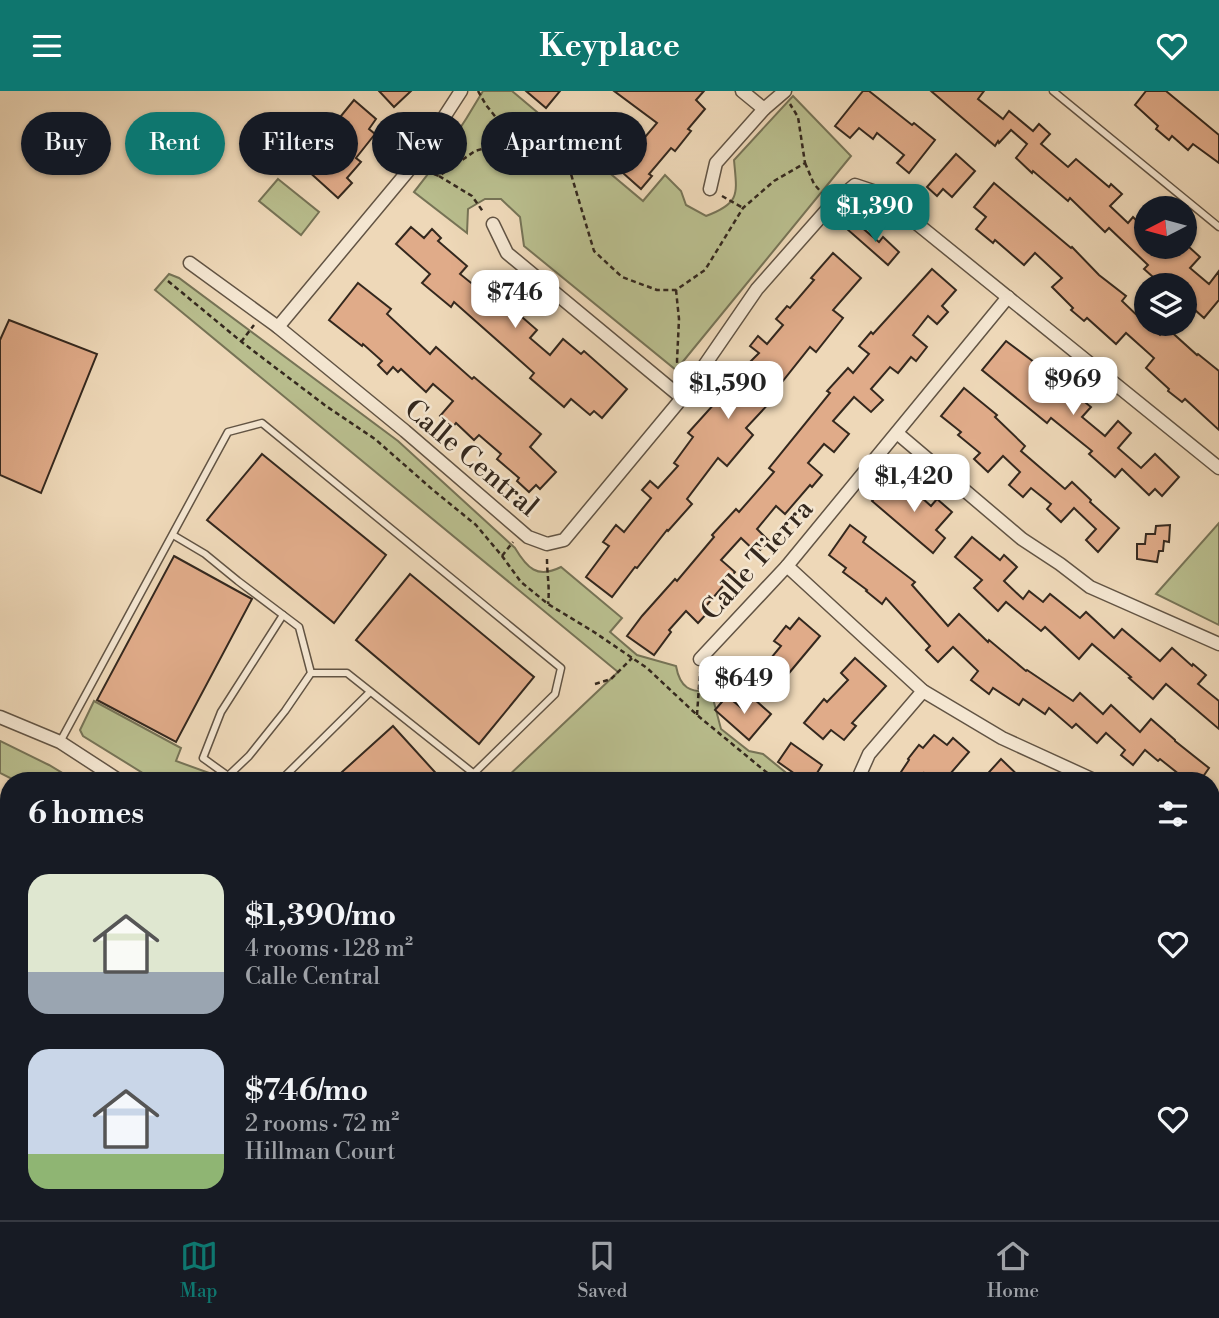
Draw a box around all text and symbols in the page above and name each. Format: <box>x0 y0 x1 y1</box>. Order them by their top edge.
text: Keyplace <box>539 26 680 66</box>
icon: menu <box>28 27 66 65</box>
icon: heart <box>1153 27 1191 65</box>
chip: Buy <box>21 112 111 175</box>
chip: Rent <box>125 112 225 175</box>
chip: Filters <box>239 112 358 175</box>
chip: New <box>372 112 467 175</box>
chip: Apartment <box>481 112 647 175</box>
pin: $1,390 <box>818 185 932 244</box>
text: $1,390 <box>836 193 914 221</box>
north arrow <box>1134 196 1197 259</box>
map controls <box>1134 196 1197 336</box>
pin: $746 <box>474 271 556 330</box>
button: layers <box>1134 273 1197 336</box>
text: $746 <box>487 279 543 307</box>
pin: $969 <box>1032 357 1114 417</box>
pin: $1,590 <box>671 361 785 421</box>
text: $969 <box>1044 366 1102 394</box>
text: $1,590 <box>689 370 767 398</box>
street label: Calle Central <box>397 392 545 524</box>
pin: $1,420 <box>857 455 971 514</box>
text: $1,420 <box>875 463 953 491</box>
street label: Calle Tierra <box>693 491 821 628</box>
pin: $649 <box>703 657 785 716</box>
text: $649 <box>715 665 773 693</box>
text: 6 homes <box>28 795 144 833</box>
icon: filters <box>1154 795 1192 833</box>
text: $1,390/mo <box>245 897 396 935</box>
icon: home <box>84 902 168 986</box>
icon: heart <box>1154 925 1192 963</box>
text: 4 rooms · 128 m² <box>245 935 413 963</box>
text: Calle Central <box>245 963 380 991</box>
text: $746/mo <box>245 1072 368 1110</box>
icon: home <box>84 1077 168 1161</box>
icon: heart <box>1154 1100 1192 1138</box>
text: 2 rooms · 72 m² <box>245 1110 399 1138</box>
text: Hillman Court <box>245 1138 395 1166</box>
tab: Map <box>180 1237 218 1303</box>
tab: Saved <box>577 1237 627 1303</box>
tab: Home <box>987 1237 1039 1303</box>

